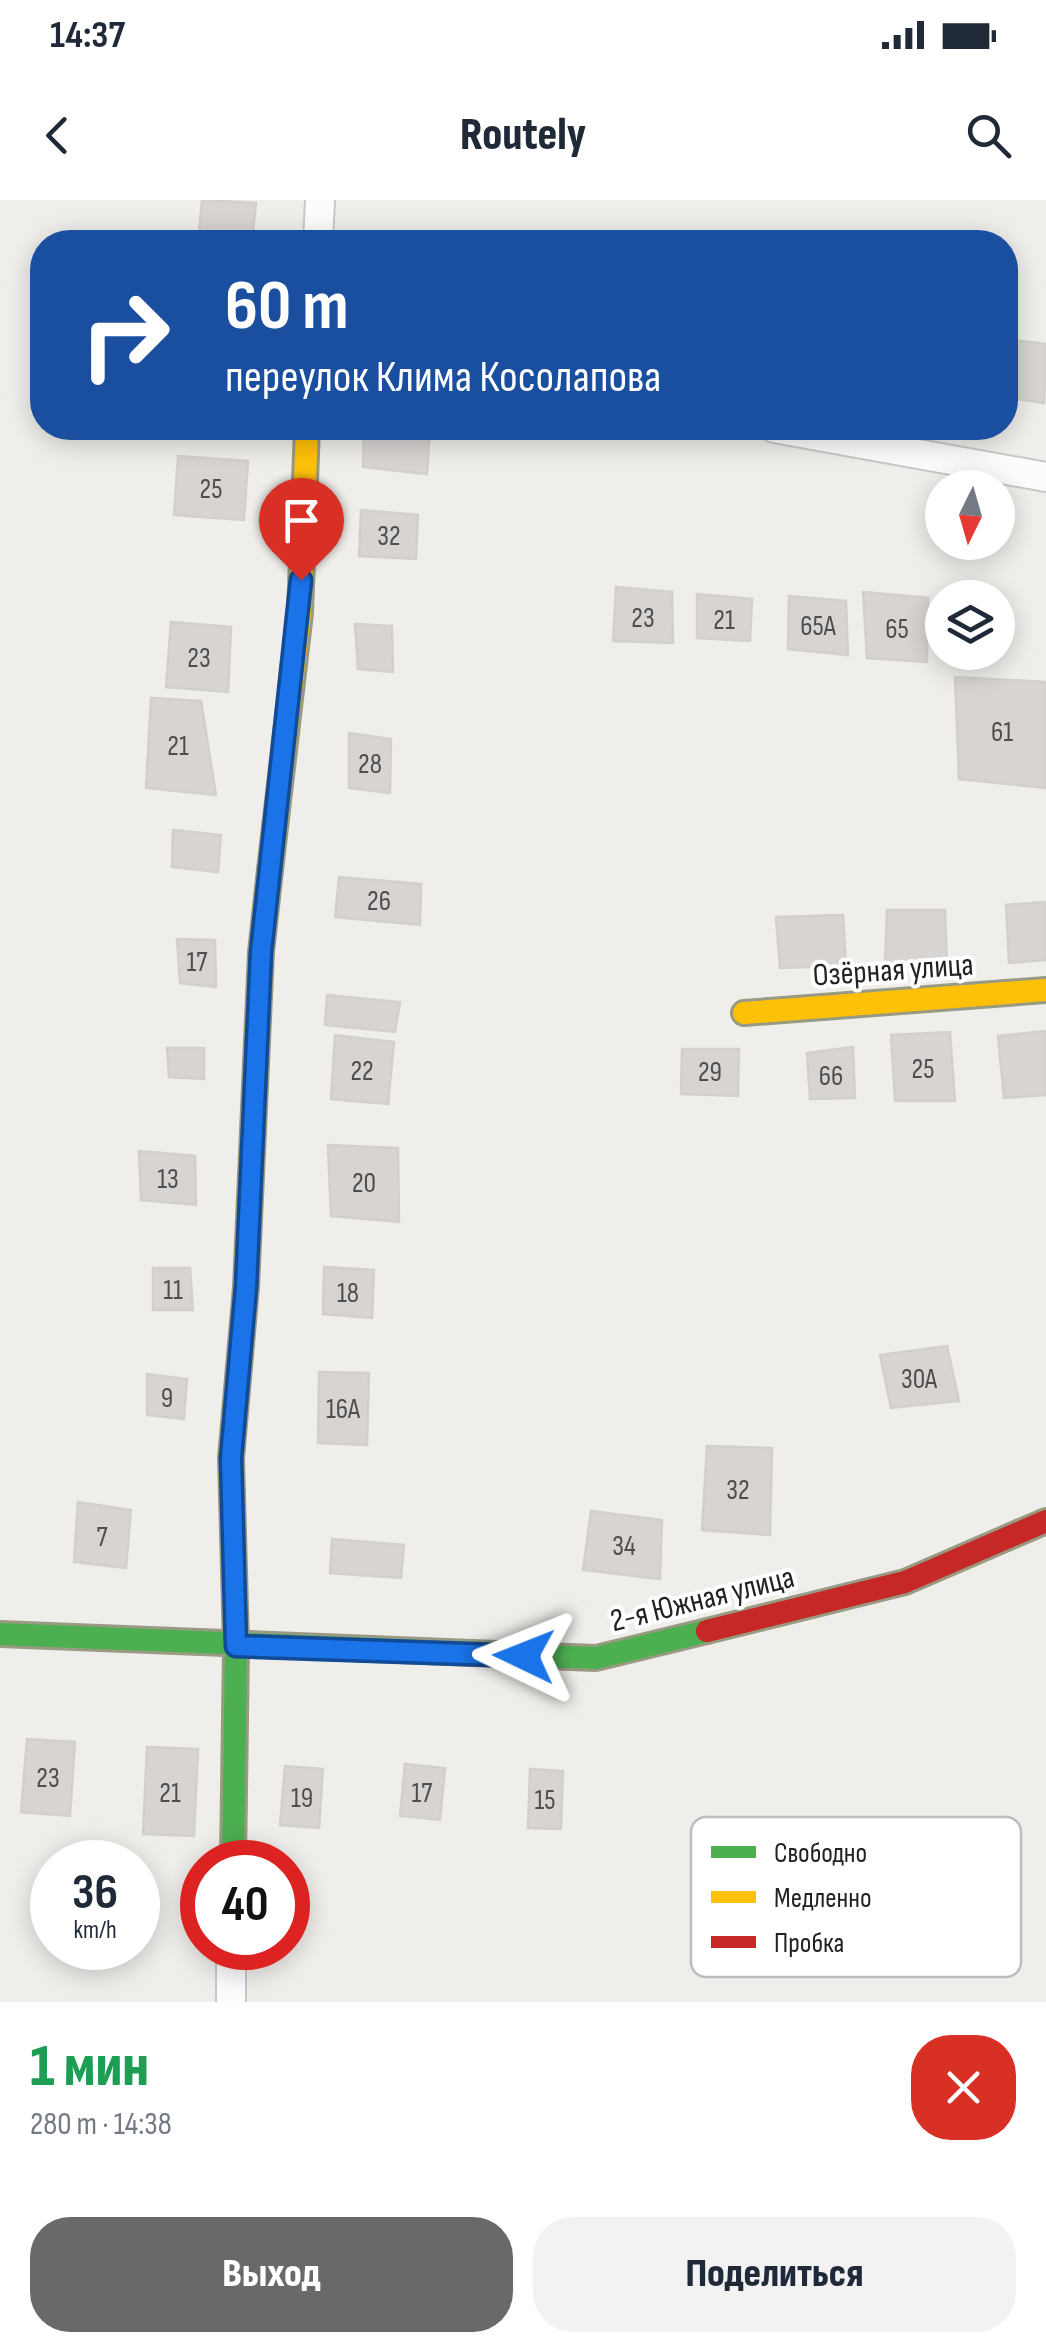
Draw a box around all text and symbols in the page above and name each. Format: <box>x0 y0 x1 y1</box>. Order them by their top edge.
text: 14:37 <box>50 13 125 58</box>
icon: back <box>30 108 85 163</box>
text: Routely <box>460 108 586 163</box>
icon: search <box>961 108 1016 163</box>
text: 60 m <box>225 265 349 349</box>
icon: right <box>60 270 190 400</box>
text: переулок Клима Косолапова <box>225 350 661 405</box>
north arrow <box>925 470 1015 560</box>
map controls <box>925 470 1015 670</box>
house number: 25 <box>200 473 222 506</box>
pin <box>259 478 344 581</box>
icon: arrive <box>274 493 329 548</box>
house number: 32 <box>377 520 401 553</box>
button: layers <box>925 580 1015 670</box>
house number: 23 <box>631 602 655 635</box>
house number: 21 <box>713 604 735 637</box>
house number: 65А <box>800 610 837 643</box>
house number: 65 <box>885 613 909 646</box>
house number: 23 <box>187 642 211 675</box>
house number: 61 <box>991 716 1013 749</box>
house number: 21 <box>167 730 189 763</box>
house number: 28 <box>358 748 382 781</box>
house number: 26 <box>367 885 391 918</box>
street label: Озёрная улица <box>812 945 975 996</box>
house number: 17 <box>187 946 207 979</box>
house number: 25 <box>912 1053 934 1086</box>
house number: 22 <box>350 1055 374 1088</box>
house number: 29 <box>698 1056 722 1089</box>
house number: 66 <box>819 1060 843 1093</box>
house number: 13 <box>157 1163 179 1196</box>
house number: 20 <box>352 1167 376 1200</box>
house number: 11 <box>163 1274 183 1307</box>
house number: 18 <box>337 1277 359 1310</box>
house number: 30А <box>901 1363 938 1396</box>
house number: 9 <box>161 1382 173 1415</box>
house number: 16А <box>326 1393 361 1426</box>
house number: 32 <box>726 1474 750 1507</box>
house number: 7 <box>96 1521 108 1554</box>
house number: 34 <box>612 1530 636 1563</box>
street label: 2-я Южная улица <box>606 1558 798 1641</box>
position arrow <box>472 1604 576 1708</box>
house number: 23 <box>36 1762 60 1795</box>
house number: 21 <box>159 1777 181 1810</box>
house number: 17 <box>412 1777 432 1810</box>
house number: 19 <box>291 1782 313 1815</box>
house number: 15 <box>534 1784 556 1817</box>
legend <box>691 1817 1021 1977</box>
text: Свободно <box>774 1837 867 1870</box>
speed limit sign: 40 <box>180 1840 310 1970</box>
text: 36 <box>72 1863 118 1923</box>
text: Медленно <box>774 1882 872 1915</box>
text: km/h <box>73 1915 117 1946</box>
text: Пробка <box>774 1927 844 1960</box>
text: 1 мин <box>30 2031 149 2103</box>
button: close <box>911 2035 1016 2140</box>
text: 280 m · 14:38 <box>30 2105 172 2144</box>
button: Выход <box>30 2217 513 2332</box>
button: Поделиться <box>533 2217 1016 2332</box>

